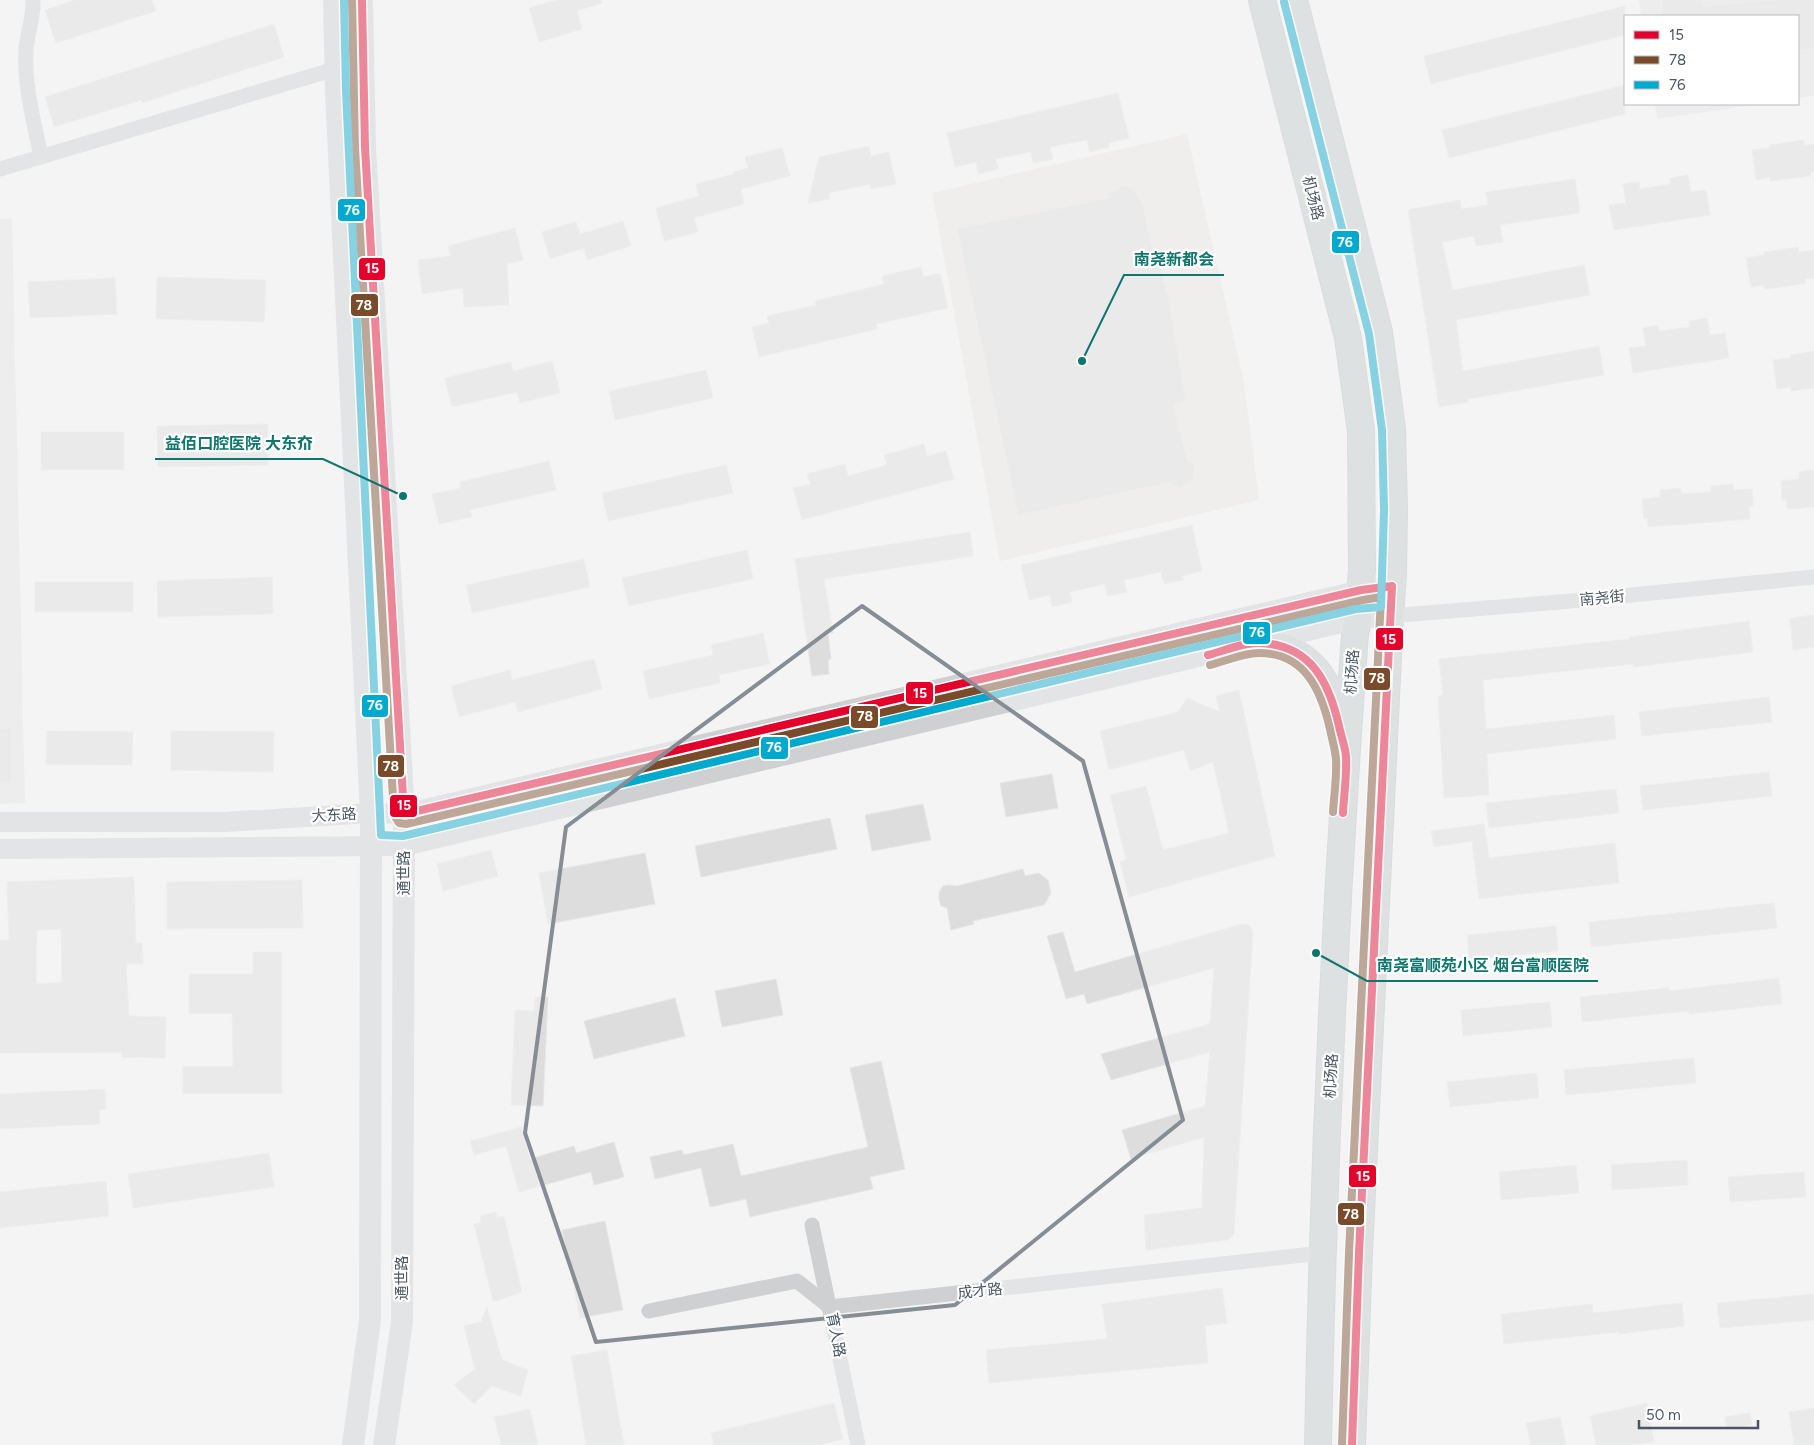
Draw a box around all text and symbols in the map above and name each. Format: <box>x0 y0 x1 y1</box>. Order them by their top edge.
legend <box>1624 15 1799 105</box>
text: 15 <box>1669 26 1684 44</box>
text: 78 <box>1669 51 1686 69</box>
text: 76 <box>1669 76 1686 94</box>
street label: 机场路 <box>1299 174 1327 222</box>
line badge: 76 <box>337 198 366 222</box>
text: 76 <box>344 202 360 219</box>
line badge: 76 <box>1331 230 1360 254</box>
text: 76 <box>1337 234 1353 251</box>
callout: 南尧新都会 <box>1124 244 1224 275</box>
text: 南尧新都会 <box>1134 250 1214 269</box>
line badge: 15 <box>358 257 386 281</box>
text: 15 <box>365 260 379 277</box>
line badge: 78 <box>350 293 379 317</box>
text: 78 <box>356 297 372 314</box>
callout: 益佰口腔医院 大东夼 <box>155 428 323 459</box>
text: 益佰口腔医院 大东夼 <box>165 434 313 453</box>
street label: 南尧街 <box>1579 587 1625 609</box>
line badge: 76 <box>1242 621 1271 645</box>
text: 76 <box>1249 624 1265 641</box>
line badge: 15 <box>1375 627 1404 651</box>
text: 15 <box>1382 631 1396 648</box>
street label: 机场路 <box>1341 649 1363 695</box>
line badge: 78 <box>1363 667 1391 691</box>
text: 78 <box>1369 670 1385 687</box>
line badge: 15 <box>905 681 934 705</box>
text: 15 <box>913 685 927 702</box>
line badge: 76 <box>361 694 389 718</box>
text: 76 <box>367 697 383 714</box>
line badge: 78 <box>850 705 879 729</box>
text: 78 <box>857 708 873 725</box>
line badge: 76 <box>760 736 789 760</box>
text: 76 <box>766 739 782 756</box>
line badge: 78 <box>377 754 405 778</box>
text: 78 <box>383 758 399 775</box>
line badge: 15 <box>389 794 418 818</box>
text: 15 <box>397 797 411 814</box>
street label: 大东路 <box>311 805 357 825</box>
street label: 通世路 <box>395 850 413 896</box>
callout: 南尧富顺苑小区 烟台富顺医院 <box>1367 950 1598 981</box>
text: 南尧富顺苑小区 烟台富顺医院 <box>1377 956 1589 975</box>
street label: 机场路 <box>1321 1053 1341 1099</box>
line badge: 15 <box>1348 1164 1377 1188</box>
text: 15 <box>1356 1168 1370 1185</box>
line badge: 78 <box>1337 1202 1365 1226</box>
text: 78 <box>1343 1206 1359 1223</box>
street label: 通世路 <box>393 1255 411 1301</box>
street label: 成才路 <box>957 1280 1003 1302</box>
street label: 育人路 <box>823 1311 849 1359</box>
scale bar <box>1639 1398 1758 1430</box>
text: 50 m <box>1646 1406 1681 1424</box>

